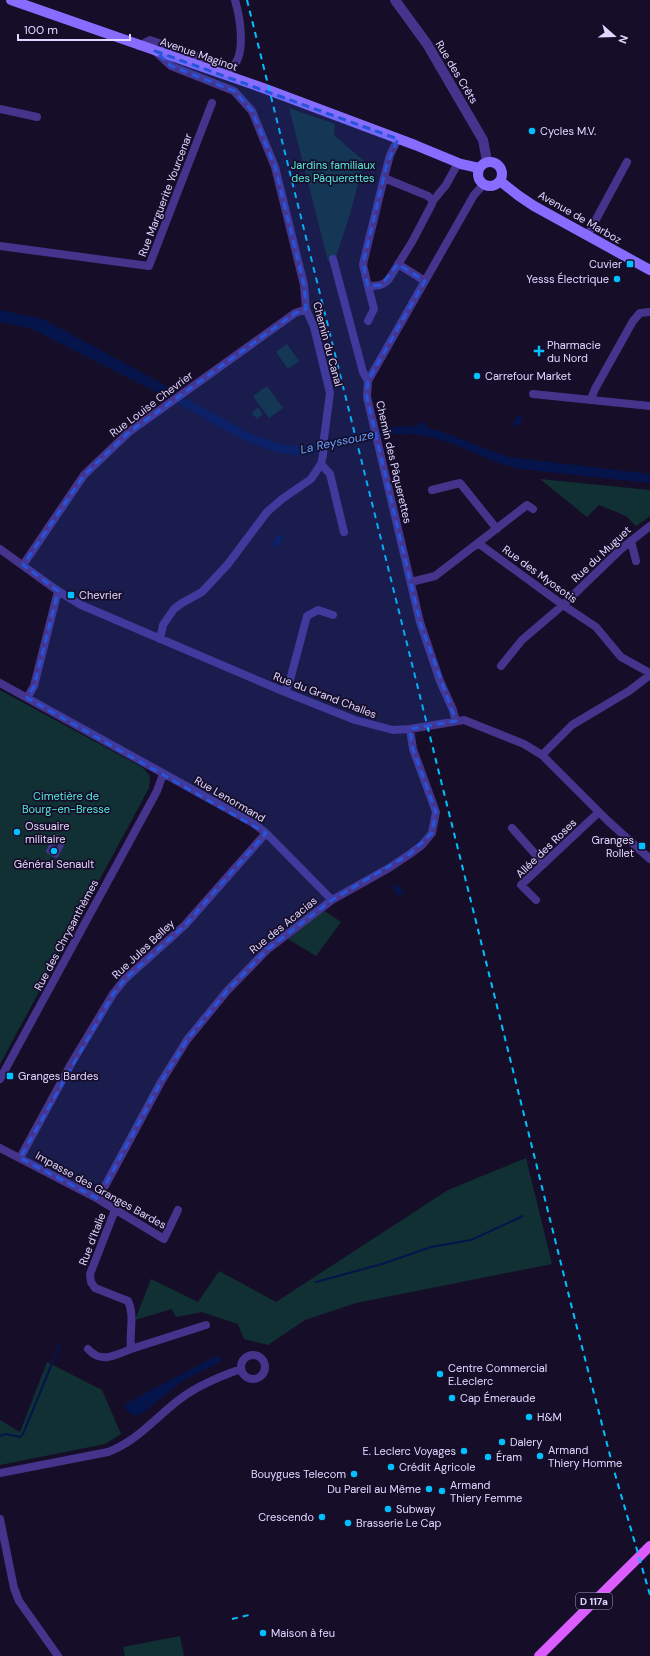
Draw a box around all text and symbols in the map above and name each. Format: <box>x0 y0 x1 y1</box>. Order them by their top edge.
scale bar <box>18 16 130 42</box>
north arrow <box>594 16 634 56</box>
text: 100 m <box>24 22 58 38</box>
text: N <box>615 33 631 46</box>
street label: Avenue Maginot <box>158 34 240 74</box>
street label: Rue des Crêts <box>433 38 481 106</box>
place label: Cycles M.V. <box>540 124 596 138</box>
marker: Cycles M.V. <box>527 126 537 136</box>
street label: Rue Marguerite Yourcenar <box>135 131 195 259</box>
park label: Jardins familiaux des Pâquerettes <box>291 158 376 185</box>
street label: Avenue de Marboz <box>536 187 624 247</box>
place label: Cuvier <box>589 257 622 271</box>
marker: Cuvier <box>625 259 635 269</box>
place label: Yesss Électrique <box>526 272 609 286</box>
marker: Yesss Électrique <box>612 274 622 284</box>
street label: Chemin du Canal <box>310 300 346 388</box>
place label: Pharmacie du Nord <box>547 338 601 365</box>
marker: Pharmacie du Nord <box>534 346 544 356</box>
street label: Rue Louise Chevrier <box>107 368 195 440</box>
place label: Carrefour Market <box>485 369 571 383</box>
marker: Carrefour Market <box>472 371 482 381</box>
street label: Chemin des Pâquerettes <box>373 399 415 525</box>
water label: La Reyssouze <box>299 426 375 458</box>
street label: Rue du Muguet <box>568 523 634 585</box>
street label: Rue des Myosotis <box>500 542 580 606</box>
place label: Chevrier <box>79 588 122 602</box>
marker: Chevrier <box>66 590 76 600</box>
street label: Rue du Grand Challes <box>271 669 379 721</box>
street label: Rue Lenormand <box>192 773 268 825</box>
park label: Cimetière de Bourg-en-Bresse <box>22 789 110 816</box>
street label: Allée des Roses <box>513 815 579 881</box>
place label: Ossuaire militaire <box>25 819 70 846</box>
marker: Ossuaire militaire <box>12 827 22 837</box>
place label: Granges Rollet <box>592 833 634 860</box>
marker: Granges Rollet <box>637 841 647 851</box>
marker: Général Senault <box>49 846 59 856</box>
place label: Général Senault <box>14 857 94 871</box>
street label: Rue des Chrysanthèmes <box>31 877 101 993</box>
street label: Rue des Acacias <box>246 893 320 957</box>
street label: Rue Jules Belley <box>109 916 177 982</box>
place label: Granges Bardes <box>18 1069 98 1083</box>
marker: Granges Bardes <box>5 1071 15 1081</box>
street label: Impasse des Granges Bardes <box>33 1148 169 1232</box>
street label: Rue d’Italie <box>76 1211 108 1267</box>
place label: Centre Commercial E.Leclerc <box>448 1361 547 1388</box>
marker: Centre Commercial E.Leclerc <box>435 1369 445 1379</box>
place label: Cap Émeraude <box>460 1391 535 1405</box>
marker: Cap Émeraude <box>447 1393 457 1403</box>
place label: H&M <box>537 1410 562 1424</box>
marker: H&M <box>524 1412 534 1422</box>
place label: Dalery <box>510 1435 542 1449</box>
marker: Dalery <box>497 1437 507 1447</box>
place label: Armand Thiery Homme <box>548 1443 622 1470</box>
place label: E. Leclerc Voyages <box>363 1444 456 1458</box>
marker: E. Leclerc Voyages <box>459 1446 469 1456</box>
place label: Éram <box>496 1450 522 1464</box>
marker: Armand Thiery Homme <box>535 1451 545 1461</box>
marker: Éram <box>483 1452 493 1462</box>
place label: Crédit Agricole <box>399 1460 475 1474</box>
marker: Crédit Agricole <box>386 1462 396 1472</box>
place label: Bouygues Telecom <box>251 1467 346 1481</box>
marker: Bouygues Telecom <box>349 1469 359 1479</box>
place label: Armand Thiery Femme <box>450 1478 522 1505</box>
place label: Du Pareil au Même <box>327 1482 421 1496</box>
marker: Du Pareil au Même <box>424 1484 434 1494</box>
marker: Armand Thiery Femme <box>437 1486 447 1496</box>
place label: Subway <box>396 1502 436 1516</box>
marker: Subway <box>383 1504 393 1514</box>
place label: Crescendo <box>258 1510 314 1524</box>
marker: Crescendo <box>317 1512 327 1522</box>
place label: Brasserie Le Cap <box>356 1516 441 1530</box>
marker: Brasserie Le Cap <box>343 1518 353 1528</box>
road number: D 117a <box>576 1593 612 1609</box>
place label: Maison à feu <box>271 1626 335 1640</box>
marker: Maison à feu <box>258 1628 268 1638</box>

